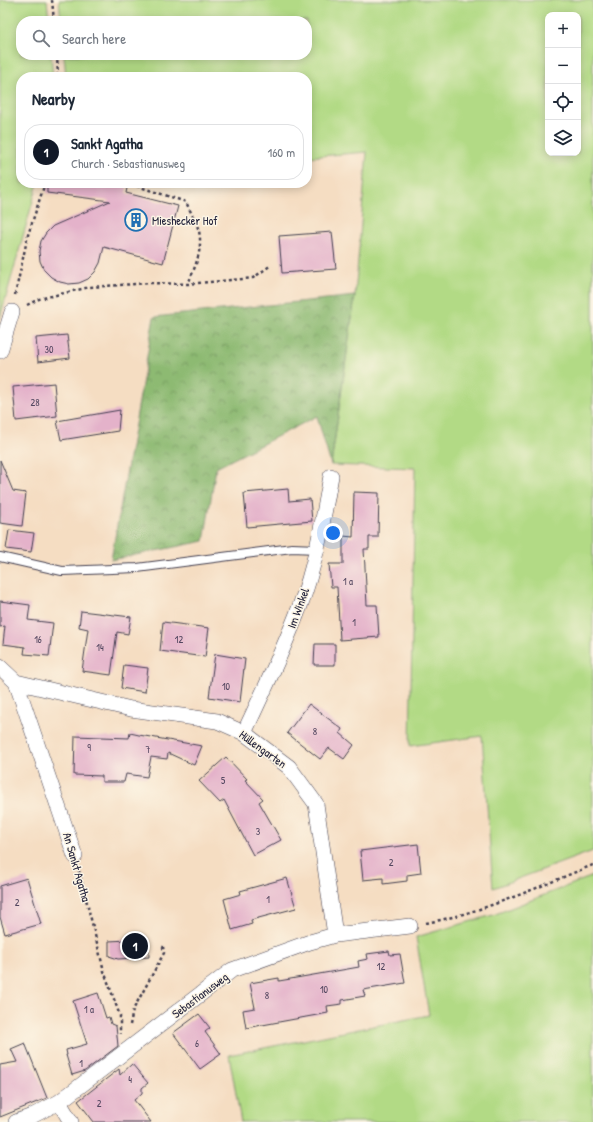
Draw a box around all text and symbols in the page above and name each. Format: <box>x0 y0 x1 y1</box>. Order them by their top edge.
map controls <box>545 12 581 156</box>
button: + <box>545 12 581 48</box>
search box <box>16 16 312 60</box>
icon: search <box>30 27 52 49</box>
text: Search here <box>62 28 126 49</box>
button: − <box>545 48 581 84</box>
button: locate <box>545 84 581 120</box>
text: Nearby <box>32 87 75 110</box>
button: layers <box>545 120 581 156</box>
text: Sankt Agatha <box>71 133 143 154</box>
text: 1 <box>44 143 48 161</box>
text: 160 m <box>267 143 295 161</box>
text: Church · Sebastianusweg <box>71 154 185 172</box>
building icon: Mieshecker Hof <box>123 207 149 233</box>
place label: Mieshecker Hof <box>152 212 218 229</box>
house number: 30 <box>45 343 54 356</box>
house number: 28 <box>30 396 40 409</box>
your location <box>323 523 343 543</box>
house number: 1 a <box>343 575 353 588</box>
street label: Im Winkel <box>283 585 313 631</box>
house number: 1 <box>352 616 356 629</box>
house number: 16 <box>34 633 42 646</box>
house number: 12 <box>175 633 183 646</box>
house number: 14 <box>96 641 104 654</box>
house number: 10 <box>222 680 231 693</box>
house number: 8 <box>313 725 317 738</box>
street label: Hüllengarten <box>236 726 290 772</box>
house number: 9 <box>87 741 91 754</box>
house number: 7 <box>146 743 151 756</box>
house number: 5 <box>221 774 226 787</box>
house number: 3 <box>256 825 261 838</box>
street label: An Sankt Agatha <box>59 830 95 904</box>
house number: 2 <box>389 856 394 869</box>
house number: 1 <box>266 893 270 906</box>
house number: 2 <box>15 896 20 909</box>
pin: 1 <box>122 931 148 961</box>
house number: 12 <box>377 960 385 973</box>
street label: Sebastianusweg <box>168 968 232 1022</box>
house number: 10 <box>320 983 329 996</box>
house number: 8 <box>265 989 269 1002</box>
house number: 1 a <box>84 1003 94 1016</box>
house number: 6 <box>195 1037 199 1050</box>
house number: 1 <box>79 1057 83 1070</box>
house number: 4 <box>128 1073 132 1086</box>
house number: 2 <box>97 1097 102 1110</box>

